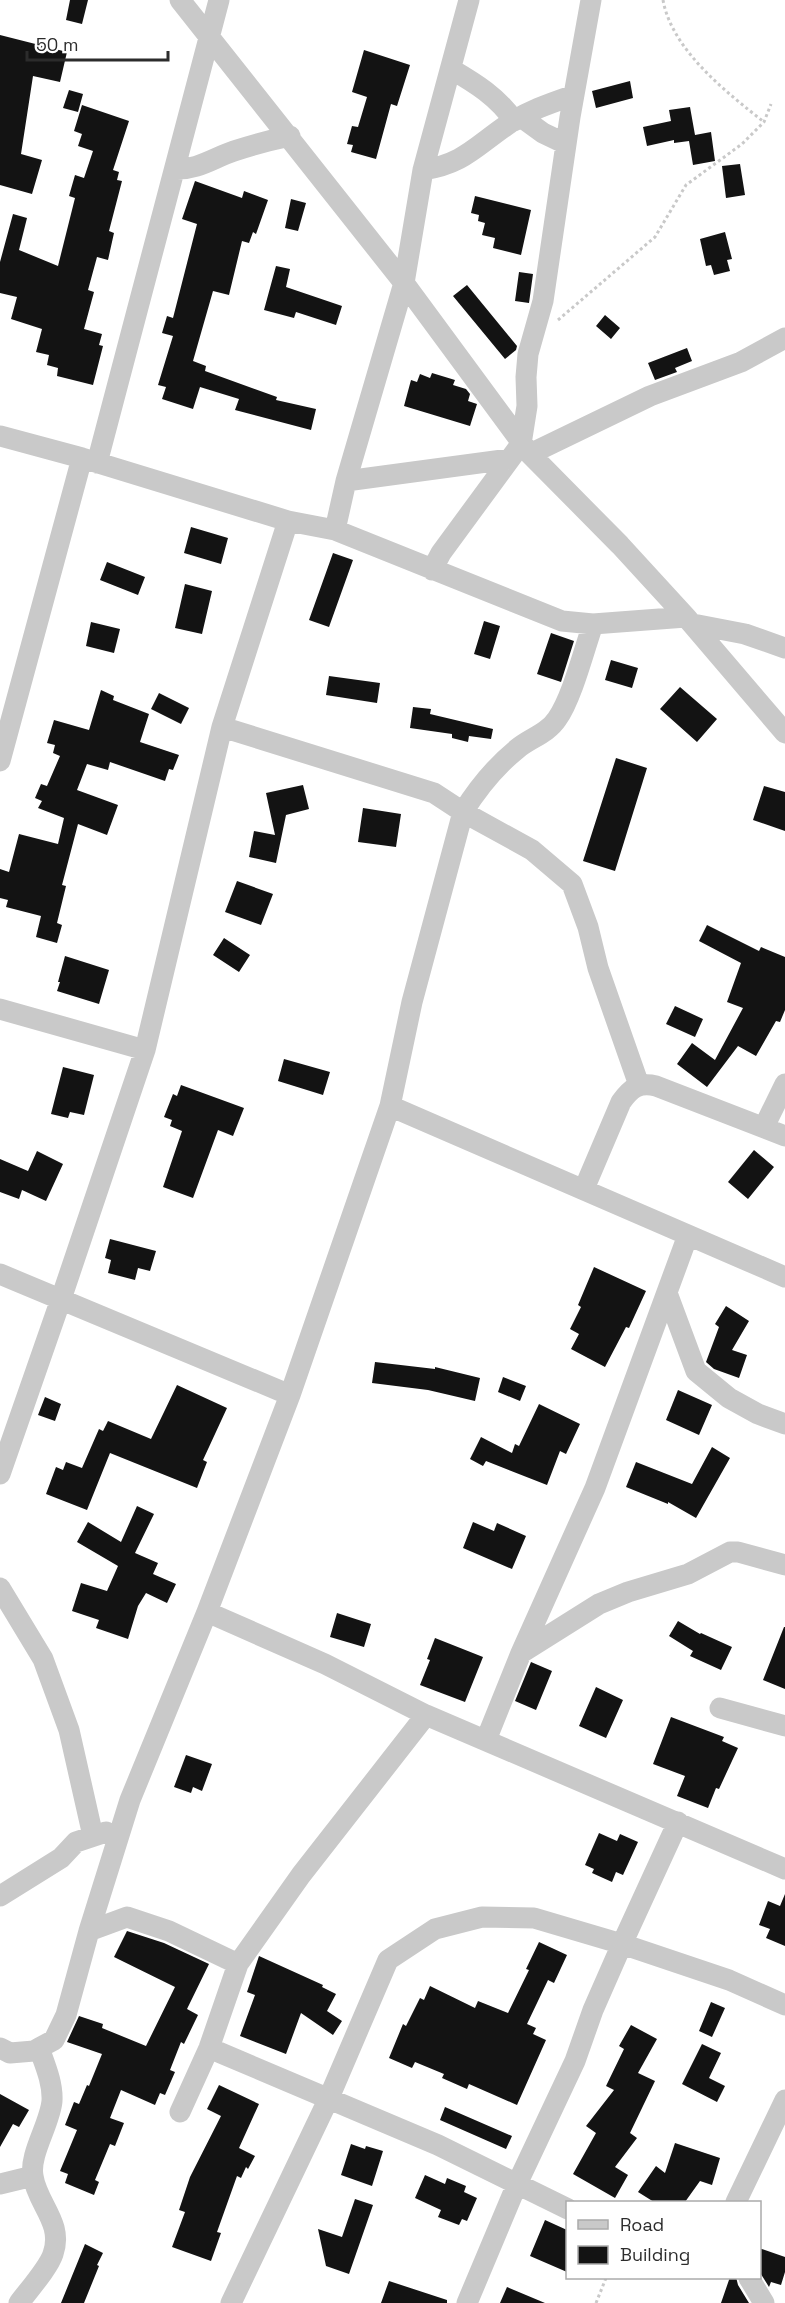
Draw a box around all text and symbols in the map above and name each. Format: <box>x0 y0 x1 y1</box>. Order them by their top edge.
scale bar <box>27 24 168 62</box>
text: 50 m <box>36 33 78 56</box>
legend <box>566 2201 761 2279</box>
text: Road <box>620 2213 664 2236</box>
text: Building <box>620 2243 690 2266</box>

